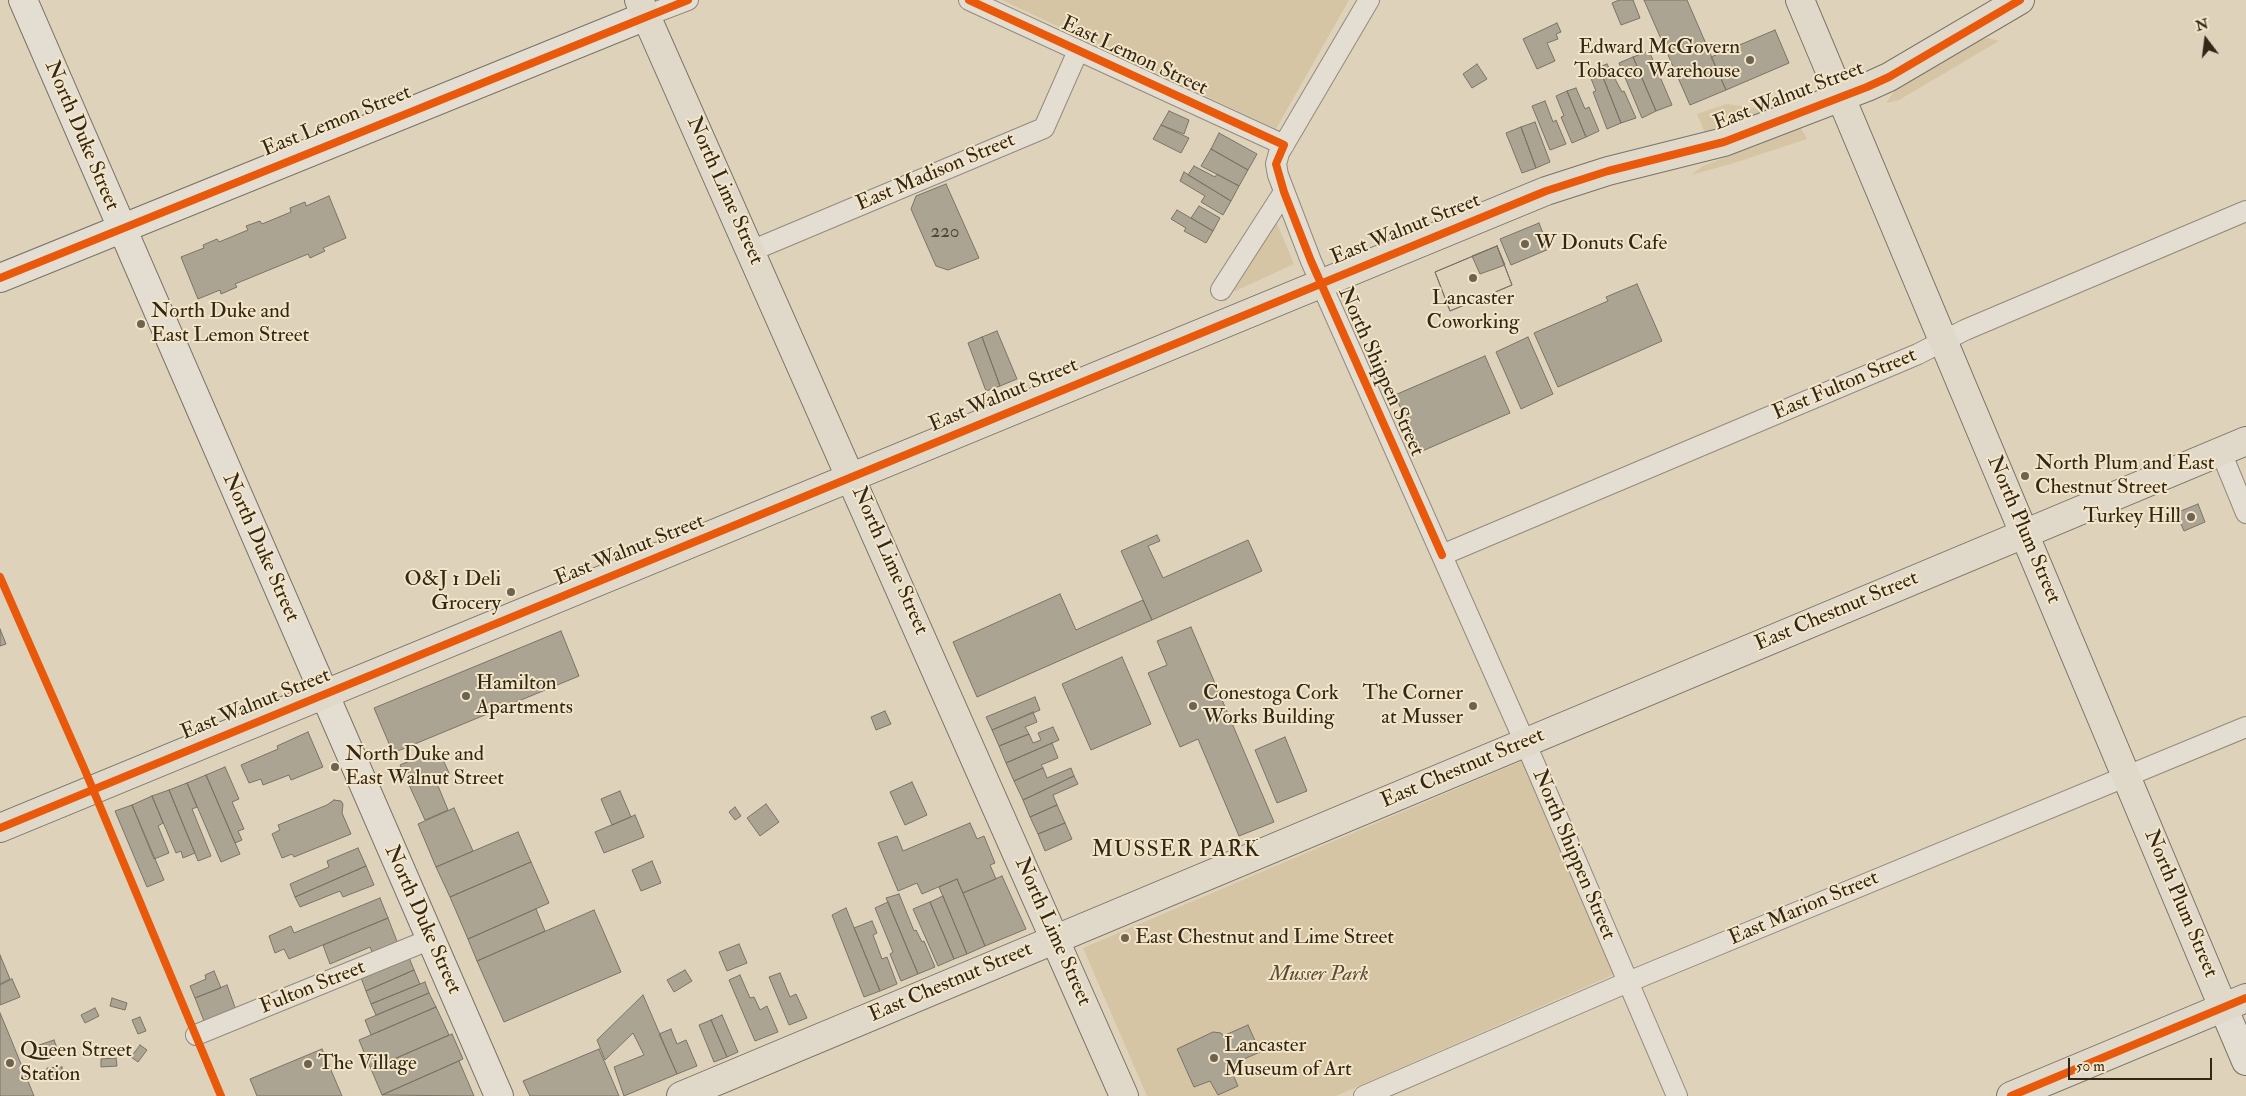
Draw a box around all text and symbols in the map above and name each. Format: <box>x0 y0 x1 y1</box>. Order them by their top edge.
street label: East Lemon Street <box>1057 12 1211 102</box>
north arrow <box>2181 15 2231 65</box>
text: N <box>2194 15 2210 35</box>
place label: Edward McGovern Tobacco Warehouse <box>1574 35 1740 85</box>
marker: Edward McGovern Tobacco Warehouse <box>1744 54 1756 66</box>
street label: North Duke Street <box>38 57 124 215</box>
street label: East Walnut Street <box>1710 57 1868 137</box>
street label: East Lemon Street <box>259 81 415 163</box>
street label: North Lime Street <box>680 113 768 269</box>
street label: East Madison Street <box>853 128 1019 218</box>
street label: East Walnut Street <box>1328 189 1484 271</box>
house number: 220 <box>930 222 960 244</box>
place label: W Donuts Cafe <box>1535 231 1667 257</box>
marker: W Donuts Cafe <box>1519 238 1531 250</box>
marker: Lancaster Coworking <box>1467 272 1479 284</box>
street label: North Shippen Street <box>1331 283 1429 461</box>
place label: Lancaster Coworking <box>1427 286 1519 336</box>
place label: North Duke and East Lemon Street <box>151 299 309 349</box>
marker: North Duke and East Lemon Street <box>135 318 147 330</box>
street label: East Fulton Street <box>1769 343 1921 427</box>
street label: East Walnut Street <box>926 353 1082 439</box>
place label: North Plum and East Chestnut Street <box>2035 451 2215 501</box>
street label: North Plum Street <box>1980 452 2066 608</box>
street label: North Duke Street <box>216 470 304 626</box>
marker: North Plum and East Chestnut Street <box>2019 470 2031 482</box>
street label: North Lime Street <box>845 483 933 639</box>
place label: Turkey Hill <box>2083 504 2181 530</box>
street label: East Walnut Street <box>552 510 708 592</box>
marker: Turkey Hill <box>2185 511 2197 523</box>
street label: East Chestnut Street <box>1752 566 1922 658</box>
place label: O&J 1 Deli Grocery <box>405 567 501 617</box>
marker: O&J 1 Deli Grocery <box>505 586 517 598</box>
street label: East Walnut Street <box>178 664 334 746</box>
place label: Hamilton Apartments <box>476 671 573 721</box>
place label: Conestoga Cork Works Building <box>1203 681 1339 731</box>
place label: The Corner at Musser <box>1362 681 1463 731</box>
marker: Hamilton Apartments <box>460 690 472 702</box>
marker: Conestoga Cork Works Building <box>1187 700 1199 712</box>
marker: The Corner at Musser <box>1467 700 1479 712</box>
street label: East Chestnut Street <box>1378 723 1548 815</box>
place label: North Duke and East Walnut Street <box>345 742 504 792</box>
marker: North Duke and East Walnut Street <box>329 761 341 773</box>
street label: North Shippen Street <box>1526 766 1620 944</box>
street label: North Plum Street <box>2137 826 2223 982</box>
district label: MUSSER PARK <box>1090 838 1262 864</box>
street label: North Duke Street <box>378 842 466 998</box>
street label: North Lime Street <box>1008 854 1096 1010</box>
street label: East Marion Street <box>1725 866 1883 952</box>
place label: East Chestnut and Lime Street <box>1135 925 1394 951</box>
marker: East Chestnut and Lime Street <box>1119 932 1131 944</box>
street label: East Chestnut Street <box>866 937 1036 1029</box>
street label: Fulton Street <box>257 955 369 1021</box>
park label: Musser Park <box>1269 962 1369 988</box>
place label: Lancaster Museum of Art <box>1224 1033 1352 1083</box>
place label: Queen Street Station <box>20 1038 132 1088</box>
scale bar <box>2071 1048 2215 1080</box>
place label: The Village <box>318 1051 417 1077</box>
marker: Lancaster Museum of Art <box>1208 1052 1220 1064</box>
marker: Queen Street Station <box>4 1057 16 1069</box>
text: 50 m <box>2076 1057 2105 1076</box>
marker: The Village <box>302 1058 314 1070</box>

